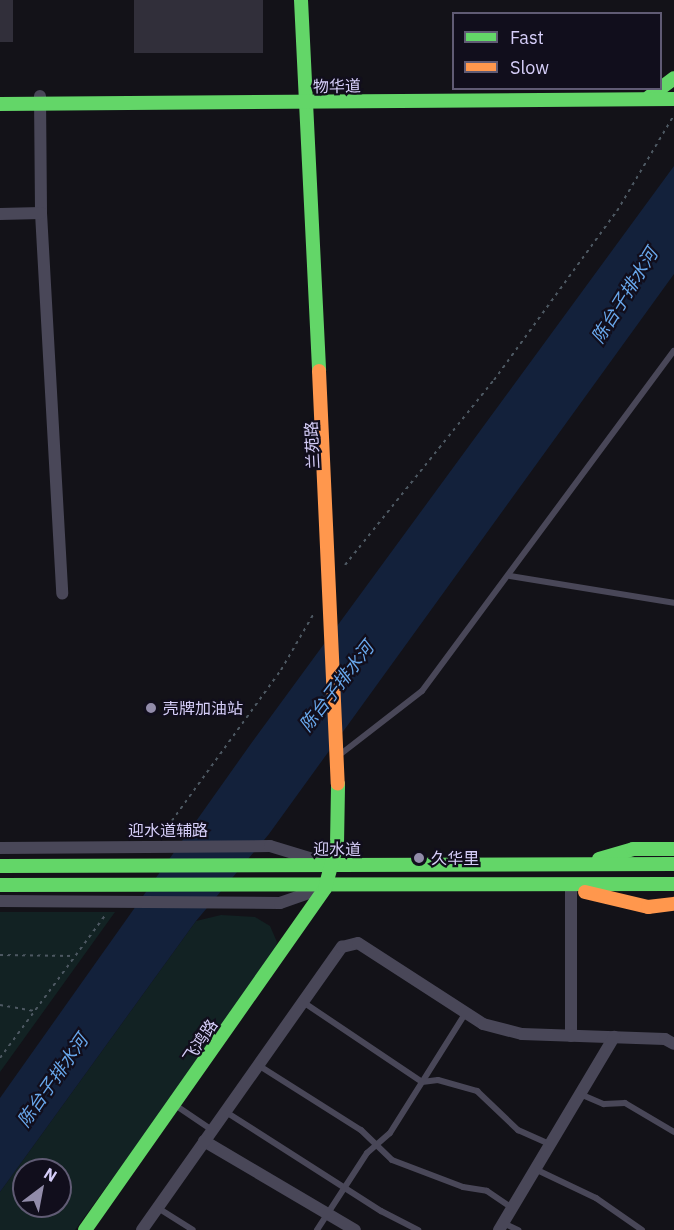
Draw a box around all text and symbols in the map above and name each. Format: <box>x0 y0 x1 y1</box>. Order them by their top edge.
legend <box>452 12 662 90</box>
text: Fast <box>510 26 544 49</box>
text: Slow <box>510 56 549 79</box>
street label: 物华道 <box>313 76 361 96</box>
water label: 陈台子排水河 <box>587 244 663 348</box>
street label: 兰苑路 <box>301 421 323 469</box>
water label: 陈台子排水河 <box>295 638 379 736</box>
place label: 壳牌加油站 <box>163 698 243 718</box>
marker: 壳牌加油站 <box>144 701 158 715</box>
street label: 迎水道辅路 <box>128 820 208 840</box>
street label: 迎水道 <box>313 839 361 859</box>
place label: 久华里 <box>431 848 479 868</box>
marker: 久华里 <box>412 851 426 865</box>
street label: 飞鸿路 <box>179 1016 221 1066</box>
water label: 陈台子排水河 <box>13 1031 93 1131</box>
north arrow <box>12 1158 72 1218</box>
text: N <box>40 1163 61 1186</box>

